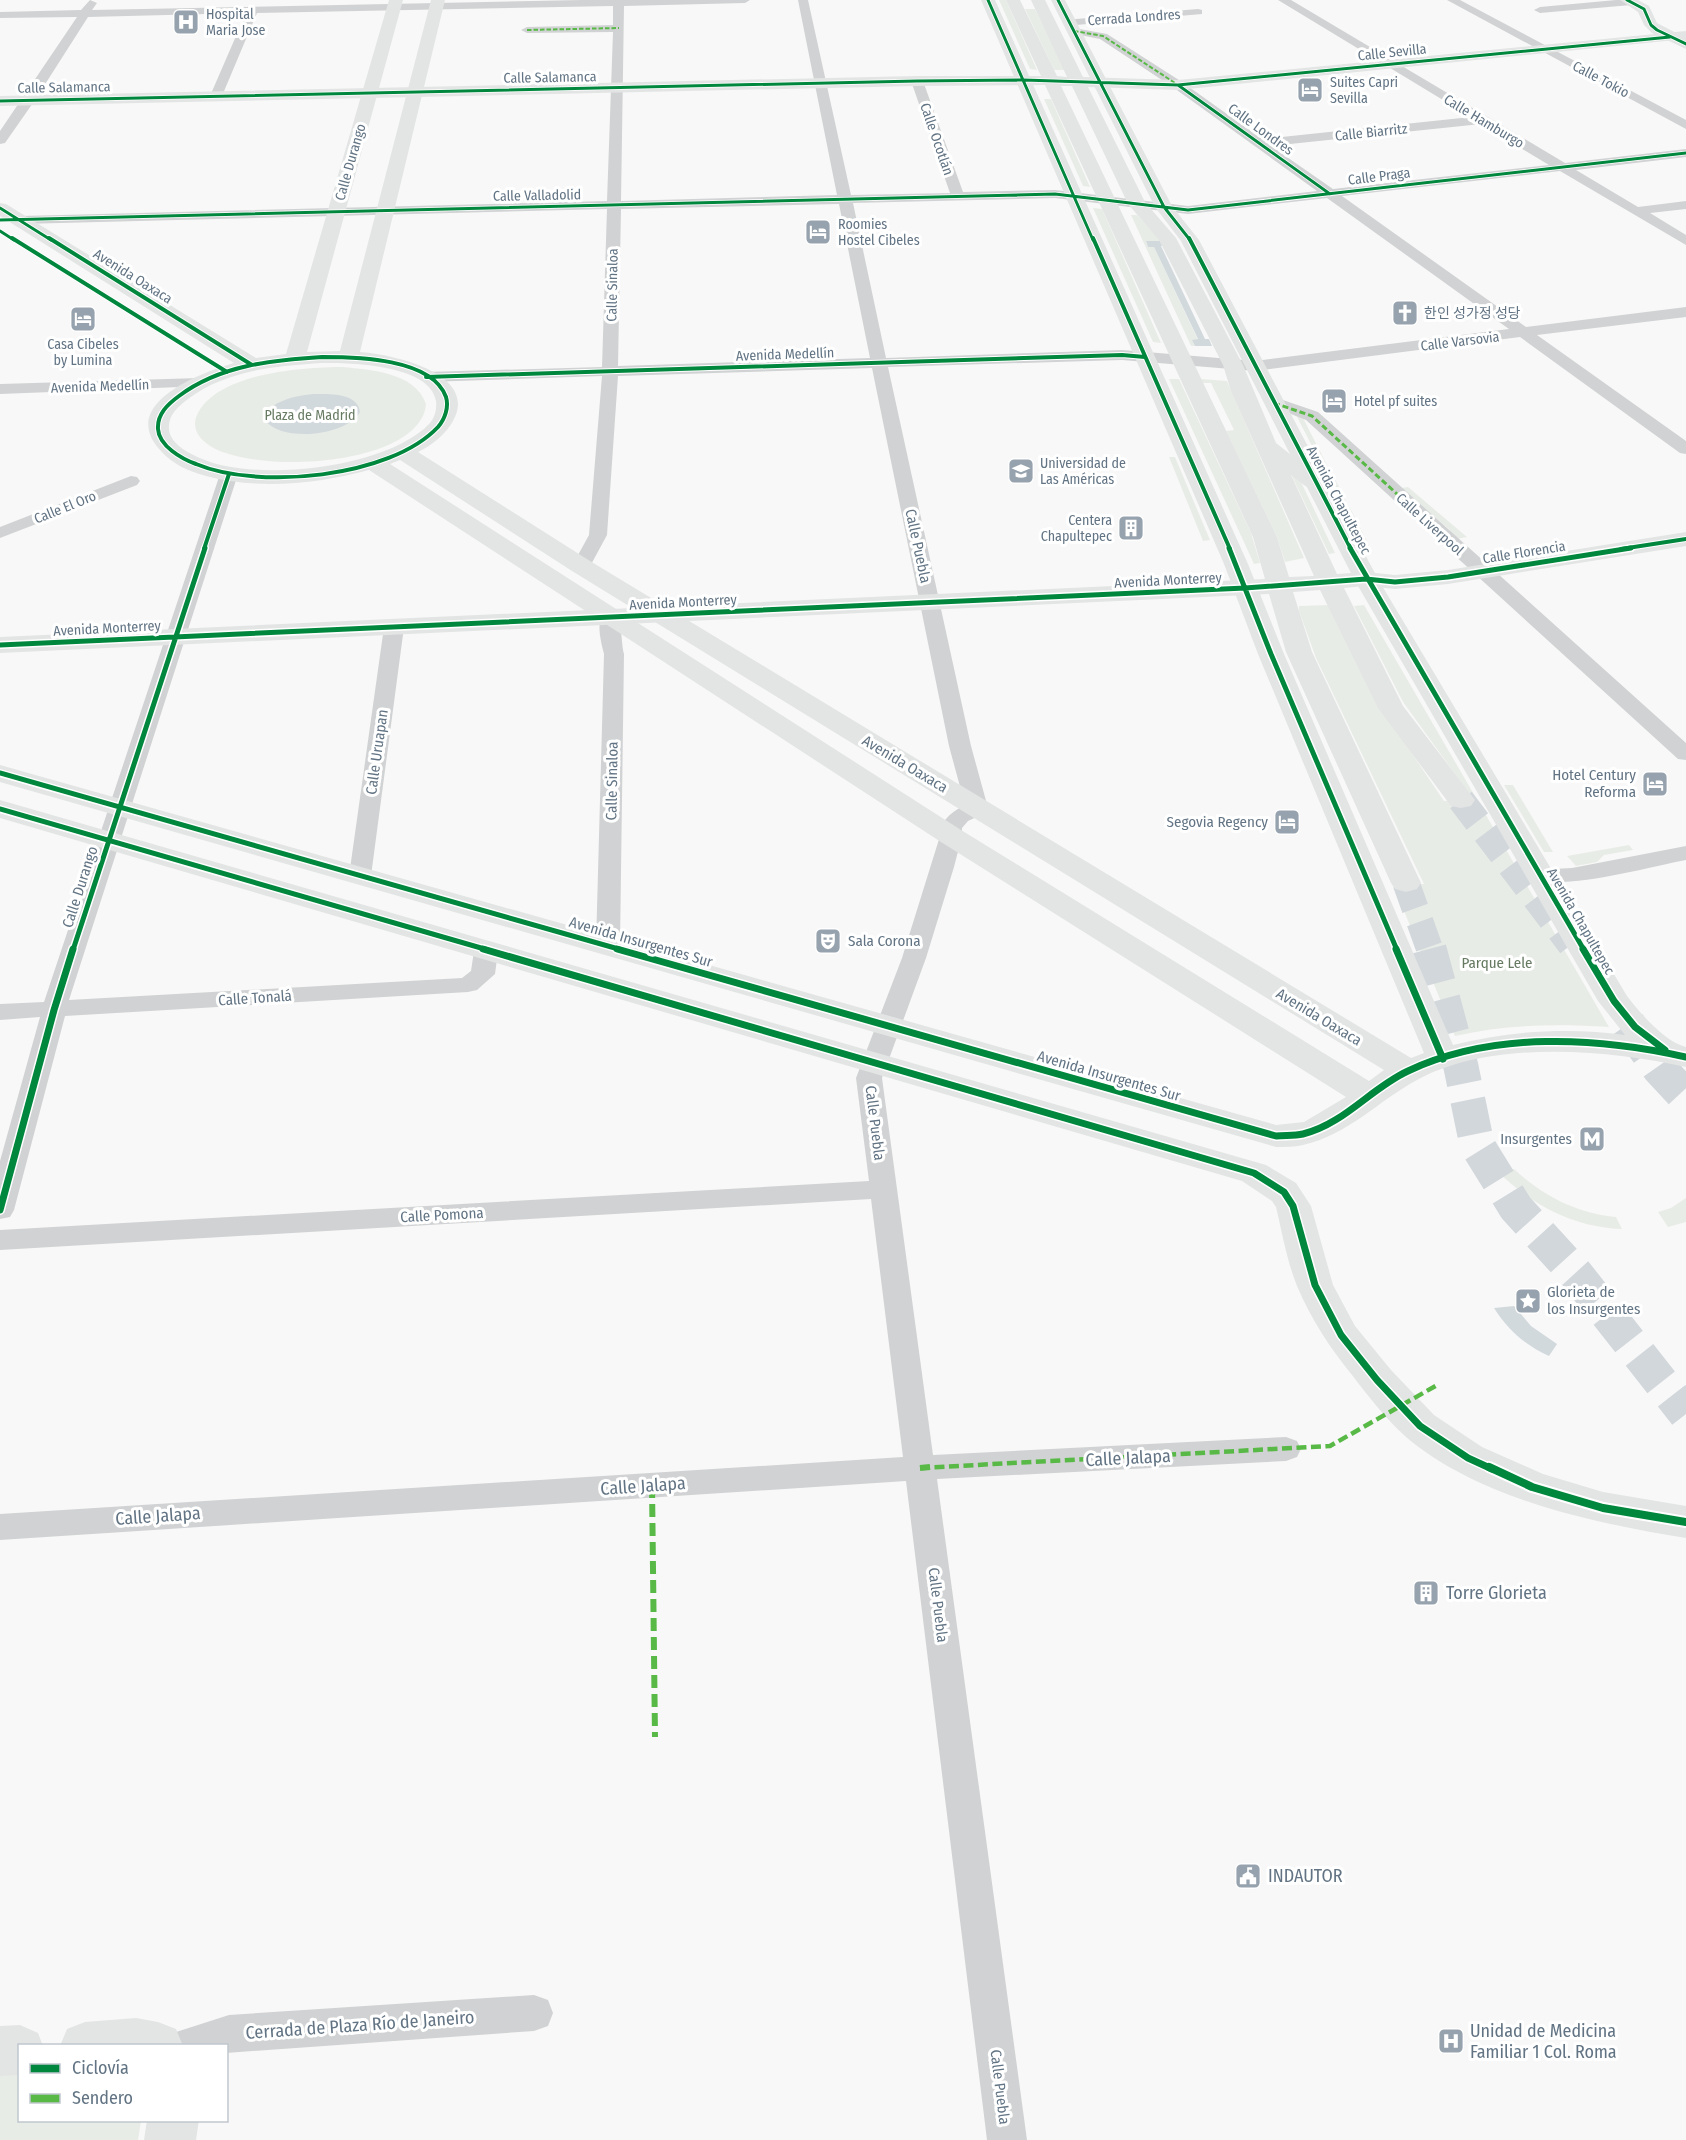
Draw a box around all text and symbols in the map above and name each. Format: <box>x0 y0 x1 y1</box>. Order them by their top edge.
place label: Hospital Maria Jose <box>206 6 266 39</box>
street label: Cerrada Londres <box>1087 6 1181 29</box>
hospital icon: Hospital Maria Jose <box>171 7 201 37</box>
street label: Calle Sevilla <box>1357 40 1427 65</box>
street label: Calle Tokio <box>1570 57 1632 101</box>
street label: Calle Salamanca <box>503 68 597 87</box>
place label: Suites Capri Sevilla <box>1330 74 1398 107</box>
hotel icon: Suites Capri Sevilla <box>1295 75 1325 105</box>
street label: Calle Salamanca <box>17 78 111 97</box>
street label: Calle Hamburgo <box>1441 91 1527 152</box>
street label: Calle Londres <box>1225 100 1297 159</box>
street label: Calle Ocotlán <box>916 101 957 178</box>
street label: Calle Biarritz <box>1334 120 1409 145</box>
street label: Calle Durango <box>331 122 370 202</box>
street label: Calle Praga <box>1347 164 1411 189</box>
street label: Calle Valladolid <box>493 186 581 205</box>
place label: Roomies Hostel Cibeles <box>838 216 920 249</box>
hotel icon: Roomies Hostel Cibeles <box>803 217 833 247</box>
street label: Avenida Oaxaca <box>90 245 176 308</box>
street label: Calle Sinaloa <box>603 248 622 322</box>
church icon: 한인 성가정 성당 <box>1390 298 1420 328</box>
hotel icon: Casa Cibeles by Lumina <box>68 304 98 334</box>
place label: 한인 성가정 성당 <box>1424 305 1521 322</box>
street label: Calle Varsovia <box>1420 328 1501 355</box>
place label: Casa Cibeles by Lumina <box>47 336 119 369</box>
street label: Avenida Medellín <box>735 344 835 365</box>
street label: Avenida Medellín <box>50 376 150 397</box>
hotel icon: Hotel pf suites <box>1319 386 1349 416</box>
place label: Hotel pf suites <box>1354 393 1437 410</box>
park label: Plaza de Madrid <box>264 407 356 424</box>
street label: Avenida Chapultepec <box>1303 443 1374 557</box>
place label: Universidad de Las Américas <box>1040 455 1126 488</box>
school or university icon: Universidad de Las Américas <box>1006 456 1036 486</box>
street label: Calle El Oro <box>32 487 99 528</box>
street label: Calle Liverpool <box>1392 490 1467 559</box>
street label: Calle Puebla <box>901 507 935 585</box>
place label: Centera Chapultepec <box>1041 512 1112 545</box>
building icon: Centera Chapultepec <box>1116 513 1146 543</box>
street label: Calle Florencia <box>1482 538 1567 567</box>
street label: Avenida Monterrey <box>1114 569 1223 592</box>
street label: Avenida Monterrey <box>629 591 738 614</box>
street label: Avenida Monterrey <box>53 617 162 640</box>
street label: Calle Uruapan <box>362 708 392 796</box>
street label: Avenida Oaxaca <box>859 731 951 797</box>
street label: Calle Sinaloa <box>602 741 622 821</box>
place label: Hotel Century Reforma <box>1552 766 1636 801</box>
hotel icon: Hotel Century Reforma <box>1640 769 1670 799</box>
hotel icon: Segovia Regency <box>1272 807 1302 837</box>
place label: Segovia Regency <box>1167 813 1268 831</box>
street label: Calle Durango <box>58 844 102 930</box>
street label: Avenida Chapultepec <box>1543 865 1618 978</box>
street label: Avenida Insurgentes Sur <box>567 913 715 971</box>
theatre icon: Sala Corona <box>813 926 843 956</box>
place label: Sala Corona <box>848 932 921 950</box>
park label: Parque Lele <box>1461 954 1533 972</box>
street label: Avenida Oaxaca <box>1273 984 1365 1050</box>
street label: Calle Tonalá <box>218 986 292 1010</box>
street label: Avenida Insurgentes Sur <box>1035 1047 1183 1105</box>
street label: Calle Puebla <box>861 1084 889 1162</box>
metro station icon: Insurgentes <box>1577 1124 1607 1154</box>
place label: Insurgentes <box>1500 1130 1572 1148</box>
street label: Calle Pomona <box>400 1204 484 1226</box>
place label: Glorieta de los Insurgentes <box>1547 1283 1640 1318</box>
place icon: Glorieta de los Insurgentes <box>1513 1286 1543 1316</box>
street label: Calle Jalapa <box>1085 1445 1171 1471</box>
street label: Calle Jalapa <box>600 1472 687 1500</box>
street label: Calle Jalapa <box>115 1502 202 1530</box>
street label: Calle Puebla <box>924 1566 952 1644</box>
building icon: Torre Glorieta <box>1411 1578 1441 1608</box>
place label: Torre Glorieta <box>1446 1582 1547 1604</box>
public building icon: INDAUTOR <box>1233 1861 1263 1891</box>
place label: INDAUTOR <box>1268 1865 1343 1887</box>
street label: Cerrada de Plaza Río de Janeiro <box>245 2006 475 2044</box>
place label: Unidad de Medicina Familiar 1 Col. Roma <box>1470 2020 1617 2063</box>
hospital icon: Unidad de Medicina Familiar 1 Col. Roma <box>1436 2026 1466 2056</box>
legend <box>18 2044 228 2122</box>
street label: Calle Puebla <box>986 2048 1014 2126</box>
text: Ciclovía <box>72 2057 129 2079</box>
text: Sendero <box>72 2087 133 2109</box>

